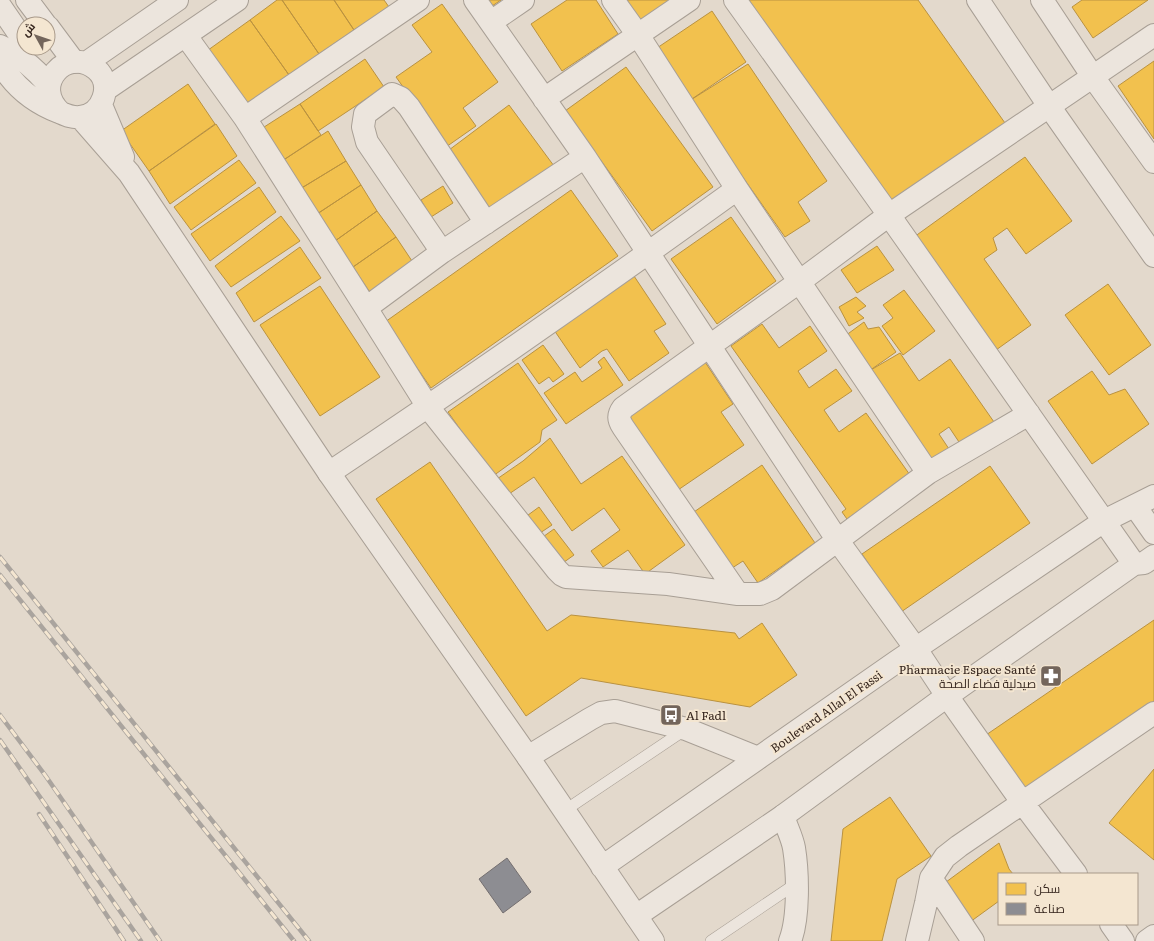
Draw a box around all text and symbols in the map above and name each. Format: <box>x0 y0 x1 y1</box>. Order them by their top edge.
north arrow <box>16 16 56 56</box>
text: ش <box>17 18 38 39</box>
place label: Pharmacie Espace Santé صيدلية فضاء الصحة <box>899 660 1036 692</box>
pharmacy icon: Pharmacie Espace Santé صيدلية فضاء الصحة <box>1038 663 1064 689</box>
street label: Boulevard Allal El Fassi <box>766 666 886 756</box>
bus stop icon: Al Fadl <box>658 702 684 728</box>
place label: Al Fadl <box>686 706 726 724</box>
legend <box>998 873 1138 925</box>
text: سكن <box>1034 879 1060 897</box>
text: صناعة <box>1034 899 1065 917</box>

